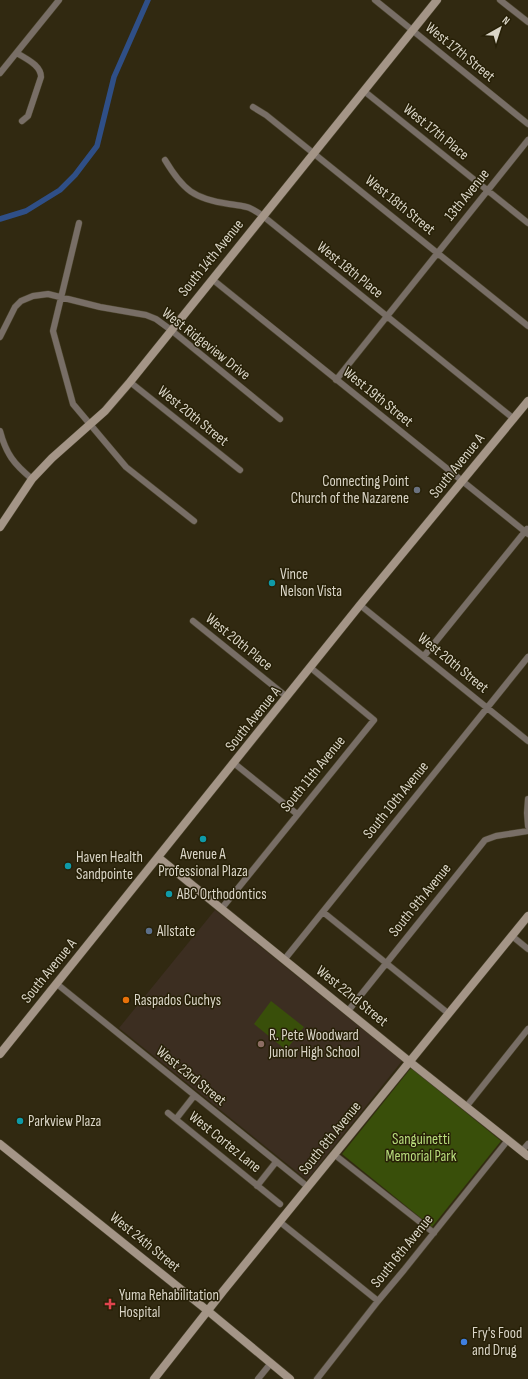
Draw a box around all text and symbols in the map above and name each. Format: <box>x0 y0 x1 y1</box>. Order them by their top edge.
north arrow <box>480 8 520 48</box>
text: N <box>500 14 512 28</box>
street label: West 17th Street <box>421 18 499 86</box>
street label: West 17th Place <box>399 100 473 164</box>
street label: 13th Avenue <box>440 165 494 225</box>
street label: West 18th Street <box>361 171 439 239</box>
street label: South 14th Avenue <box>174 216 248 300</box>
street label: West 18th Place <box>313 237 387 303</box>
street label: West Ridgeview Drive <box>158 303 254 385</box>
street label: West 19th Street <box>339 363 417 431</box>
street label: West 20th Street <box>154 382 233 451</box>
street label: South Avenue A <box>425 429 489 502</box>
place label: Connecting Point Church of the Nazarene <box>291 472 409 508</box>
marker: Connecting Point Church of the Nazarene <box>412 485 422 495</box>
place label: Vince Nelson Vista <box>280 565 342 601</box>
marker: Vince Nelson Vista <box>267 578 277 588</box>
street label: West 20th Place <box>202 609 276 675</box>
street label: West 20th Street <box>414 629 493 698</box>
street label: South Avenue A <box>221 682 285 755</box>
street label: South 11th Avenue <box>276 732 350 816</box>
street label: South 10th Avenue <box>359 757 433 843</box>
marker: Avenue A Professional Plaza <box>198 834 208 844</box>
place label: Avenue A Professional Plaza <box>158 845 248 881</box>
place label: Haven Health Sandpointe <box>76 848 143 884</box>
street label: South 9th Avenue <box>385 859 455 941</box>
marker: Haven Health Sandpointe <box>63 861 73 871</box>
place label: ABC Orthodontics <box>176 885 267 904</box>
marker: ABC Orthodontics <box>164 889 174 899</box>
place label: Allstate <box>156 922 195 941</box>
marker: Allstate <box>144 926 154 936</box>
street label: South Avenue A <box>17 934 81 1007</box>
street label: West 22nd Street <box>312 961 392 1031</box>
place label: Raspados Cuchys <box>134 991 221 1010</box>
marker: Raspados Cuchys <box>121 995 131 1005</box>
place label: R. Pete Woodward Junior High School <box>268 1026 360 1062</box>
marker: R. Pete Woodward Junior High School <box>256 1039 266 1049</box>
street label: West 23rd Street <box>152 1042 230 1110</box>
street label: South 8th Avenue <box>295 1097 365 1179</box>
street label: West Cortez Lane <box>185 1107 265 1177</box>
place label: Parkview Plaza <box>28 1112 102 1131</box>
marker: Parkview Plaza <box>15 1116 25 1126</box>
park label: Sanguinetti Memorial Park <box>386 1130 457 1166</box>
street label: West 24th Street <box>106 1208 184 1276</box>
street label: South 6th Avenue <box>367 1210 437 1292</box>
place label: Yuma Rehabilitation Hospital <box>119 1286 219 1322</box>
marker: Yuma Rehabilitation Hospital <box>104 1298 116 1310</box>
place label: Fry's Food and Drug <box>472 1324 522 1360</box>
marker: Fry's Food and Drug <box>459 1337 469 1347</box>

